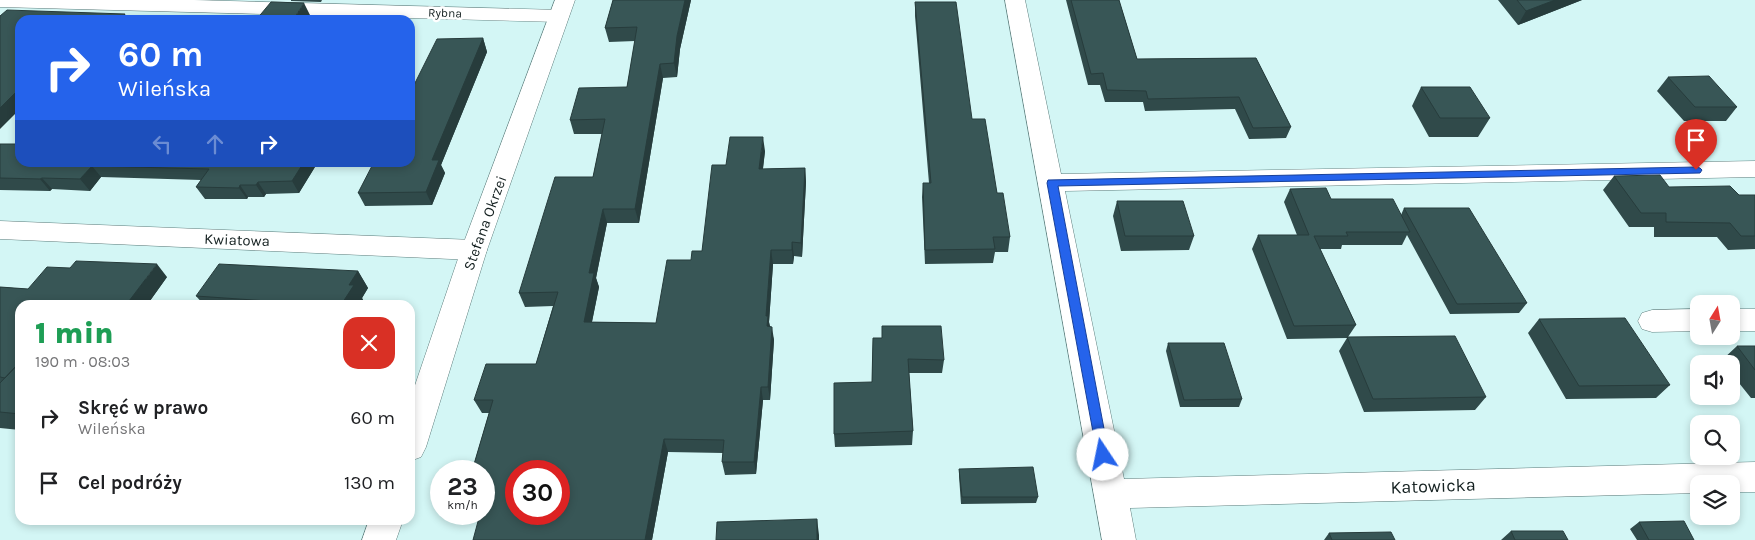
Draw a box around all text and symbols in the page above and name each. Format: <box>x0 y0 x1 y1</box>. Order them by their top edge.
street label: Rybna <box>428 5 462 21</box>
text: 60 m <box>118 34 203 75</box>
icon: right <box>35 35 100 100</box>
text: Wileńska <box>118 76 211 102</box>
pin <box>1675 119 1717 170</box>
icon: arrive <box>1682 126 1710 154</box>
icon: left <box>148 130 176 158</box>
icon: ahead <box>201 130 229 158</box>
icon: right <box>254 130 282 158</box>
street label: Stefana Okrzei <box>460 173 510 273</box>
street label: Kwiatowa <box>204 230 270 250</box>
north arrow <box>1690 295 1740 345</box>
map controls <box>1690 295 1740 525</box>
text: 1 min <box>35 315 114 351</box>
button: close <box>343 317 395 369</box>
text: 190 m · 08:03 <box>35 352 130 371</box>
button: sound <box>1690 355 1740 405</box>
text: Skręć w prawo <box>78 397 208 419</box>
icon: right <box>35 404 63 432</box>
text: 60 m <box>351 407 395 429</box>
button: search <box>1690 415 1740 465</box>
text: Wileńska <box>78 419 146 438</box>
position arrow <box>1076 428 1128 480</box>
speed limit sign: 30 <box>505 460 570 525</box>
icon: arrive <box>35 469 63 497</box>
text: Cel podróży <box>78 472 182 494</box>
text: 130 m <box>344 472 395 494</box>
text: 23 <box>447 472 478 501</box>
street label: Katowicka <box>1390 474 1476 498</box>
button: layers <box>1690 475 1740 525</box>
text: km/h <box>447 498 478 512</box>

